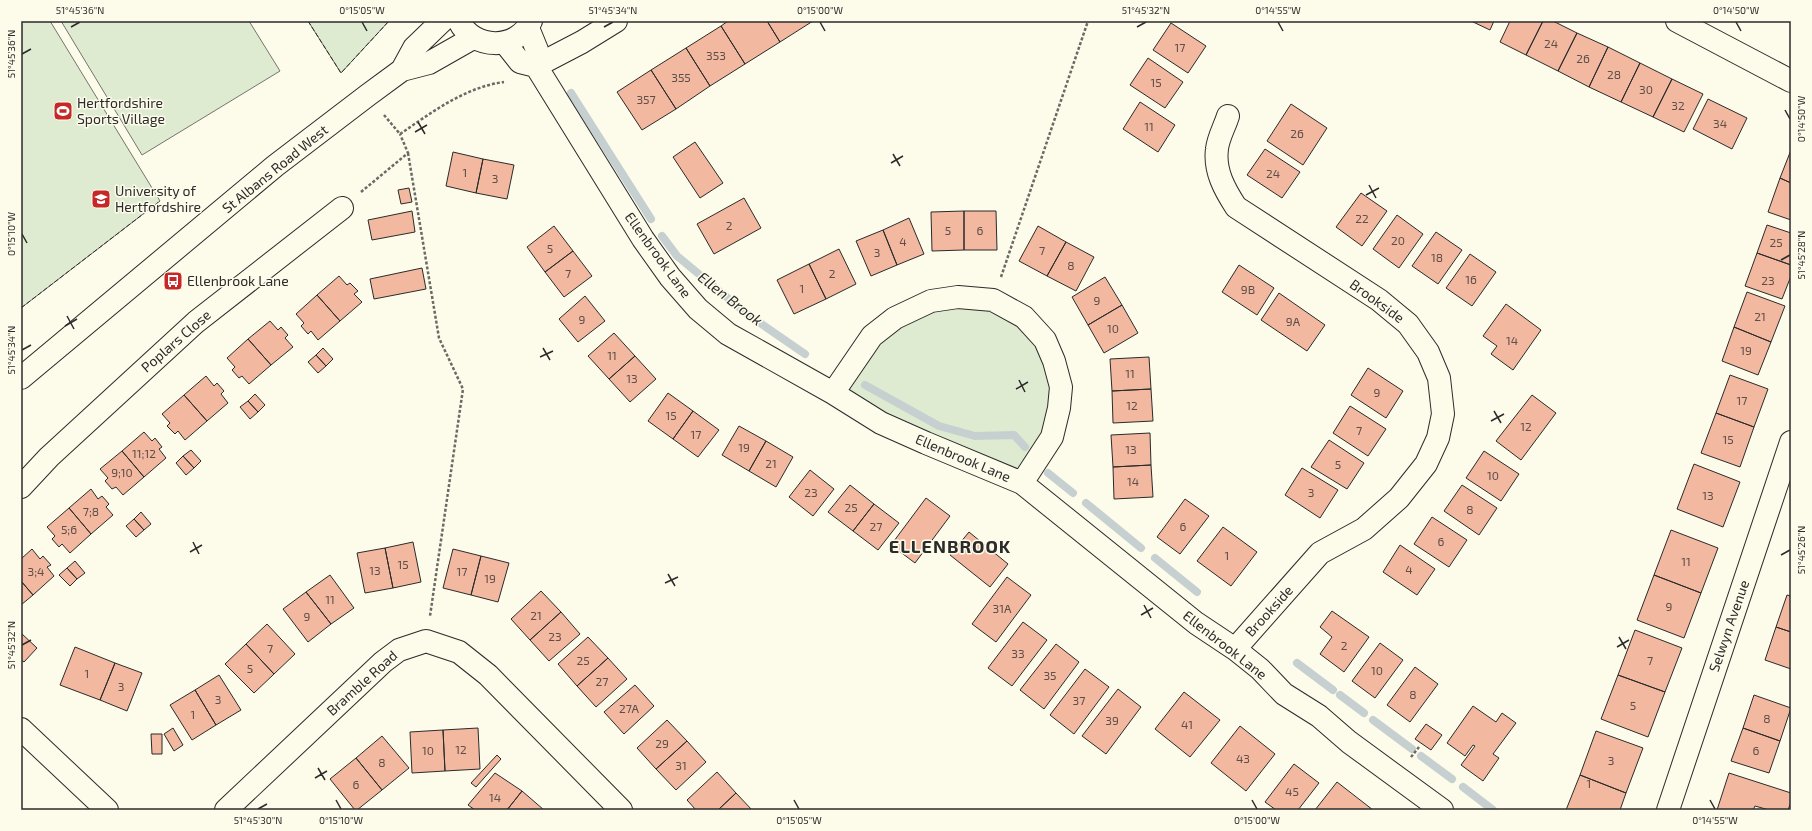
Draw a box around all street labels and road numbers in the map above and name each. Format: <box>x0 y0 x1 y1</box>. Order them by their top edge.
street label: St Albans Road West <box>218 121 331 216</box>
street label: Ellenbrook Lane <box>622 209 695 301</box>
street label: Brookside <box>1347 275 1408 326</box>
street label: Poplars Close <box>137 306 214 375</box>
street label: Ellenbrook Lane <box>913 430 1013 485</box>
street label: Selwyn Avenue <box>1705 578 1752 674</box>
street label: Brookside <box>1241 581 1296 640</box>
street label: Ellenbrook Lane <box>1180 607 1271 683</box>
street label: Bramble Road <box>323 646 401 719</box>

